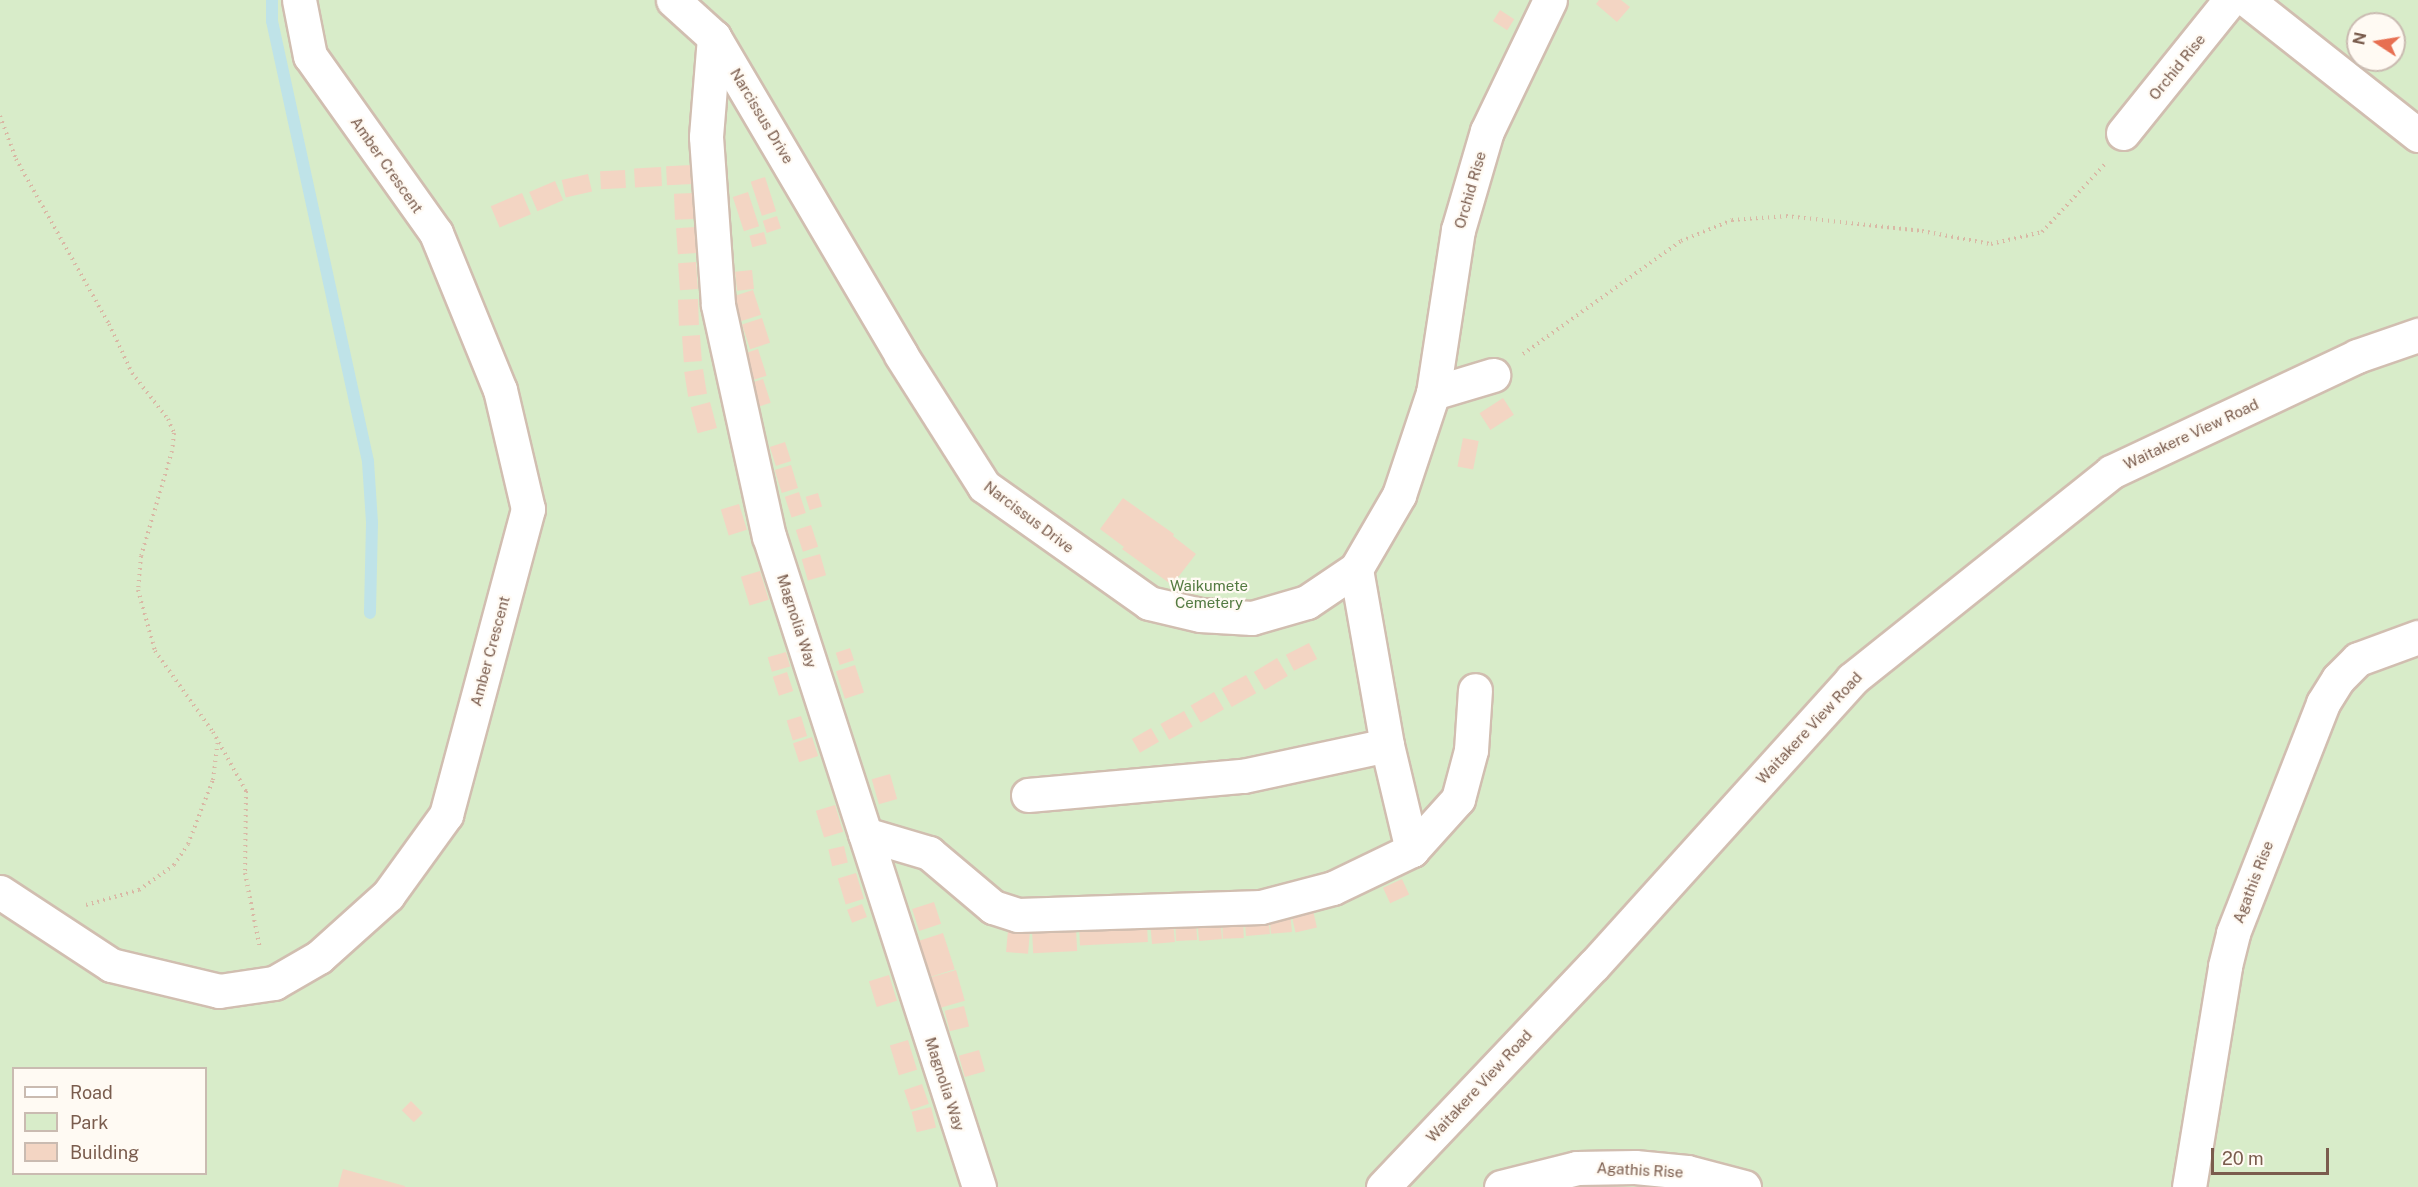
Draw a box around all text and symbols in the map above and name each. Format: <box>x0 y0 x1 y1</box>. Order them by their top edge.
north arrow <box>2346 12 2406 72</box>
street label: Orchid Rise <box>2145 30 2209 104</box>
text: N <box>2349 30 2370 47</box>
street label: Narcissus Drive <box>726 65 798 167</box>
street label: Amber Crescent <box>347 113 427 217</box>
street label: Orchid Rise <box>1450 149 1490 231</box>
street label: Waitakere View Road <box>2120 395 2262 473</box>
street label: Narcissus Drive <box>980 477 1078 557</box>
street label: Magnolia Way <box>773 572 821 670</box>
park label: Waikumete Cemetery <box>1170 576 1248 611</box>
street label: Amber Crescent <box>467 594 513 708</box>
street label: Waitakere View Road <box>1752 668 1866 788</box>
street label: Agathis Rise <box>2229 838 2277 926</box>
street label: Waitakere View Road <box>1422 1026 1536 1146</box>
street label: Magnolia Way <box>921 1035 969 1133</box>
legend <box>12 1067 207 1175</box>
text: Road <box>70 1082 113 1103</box>
text: Park <box>70 1112 108 1133</box>
scale bar <box>2214 1136 2332 1174</box>
text: Building <box>70 1142 139 1163</box>
text: 20 m <box>2222 1148 2264 1169</box>
street label: Agathis Rise <box>1596 1159 1684 1181</box>

